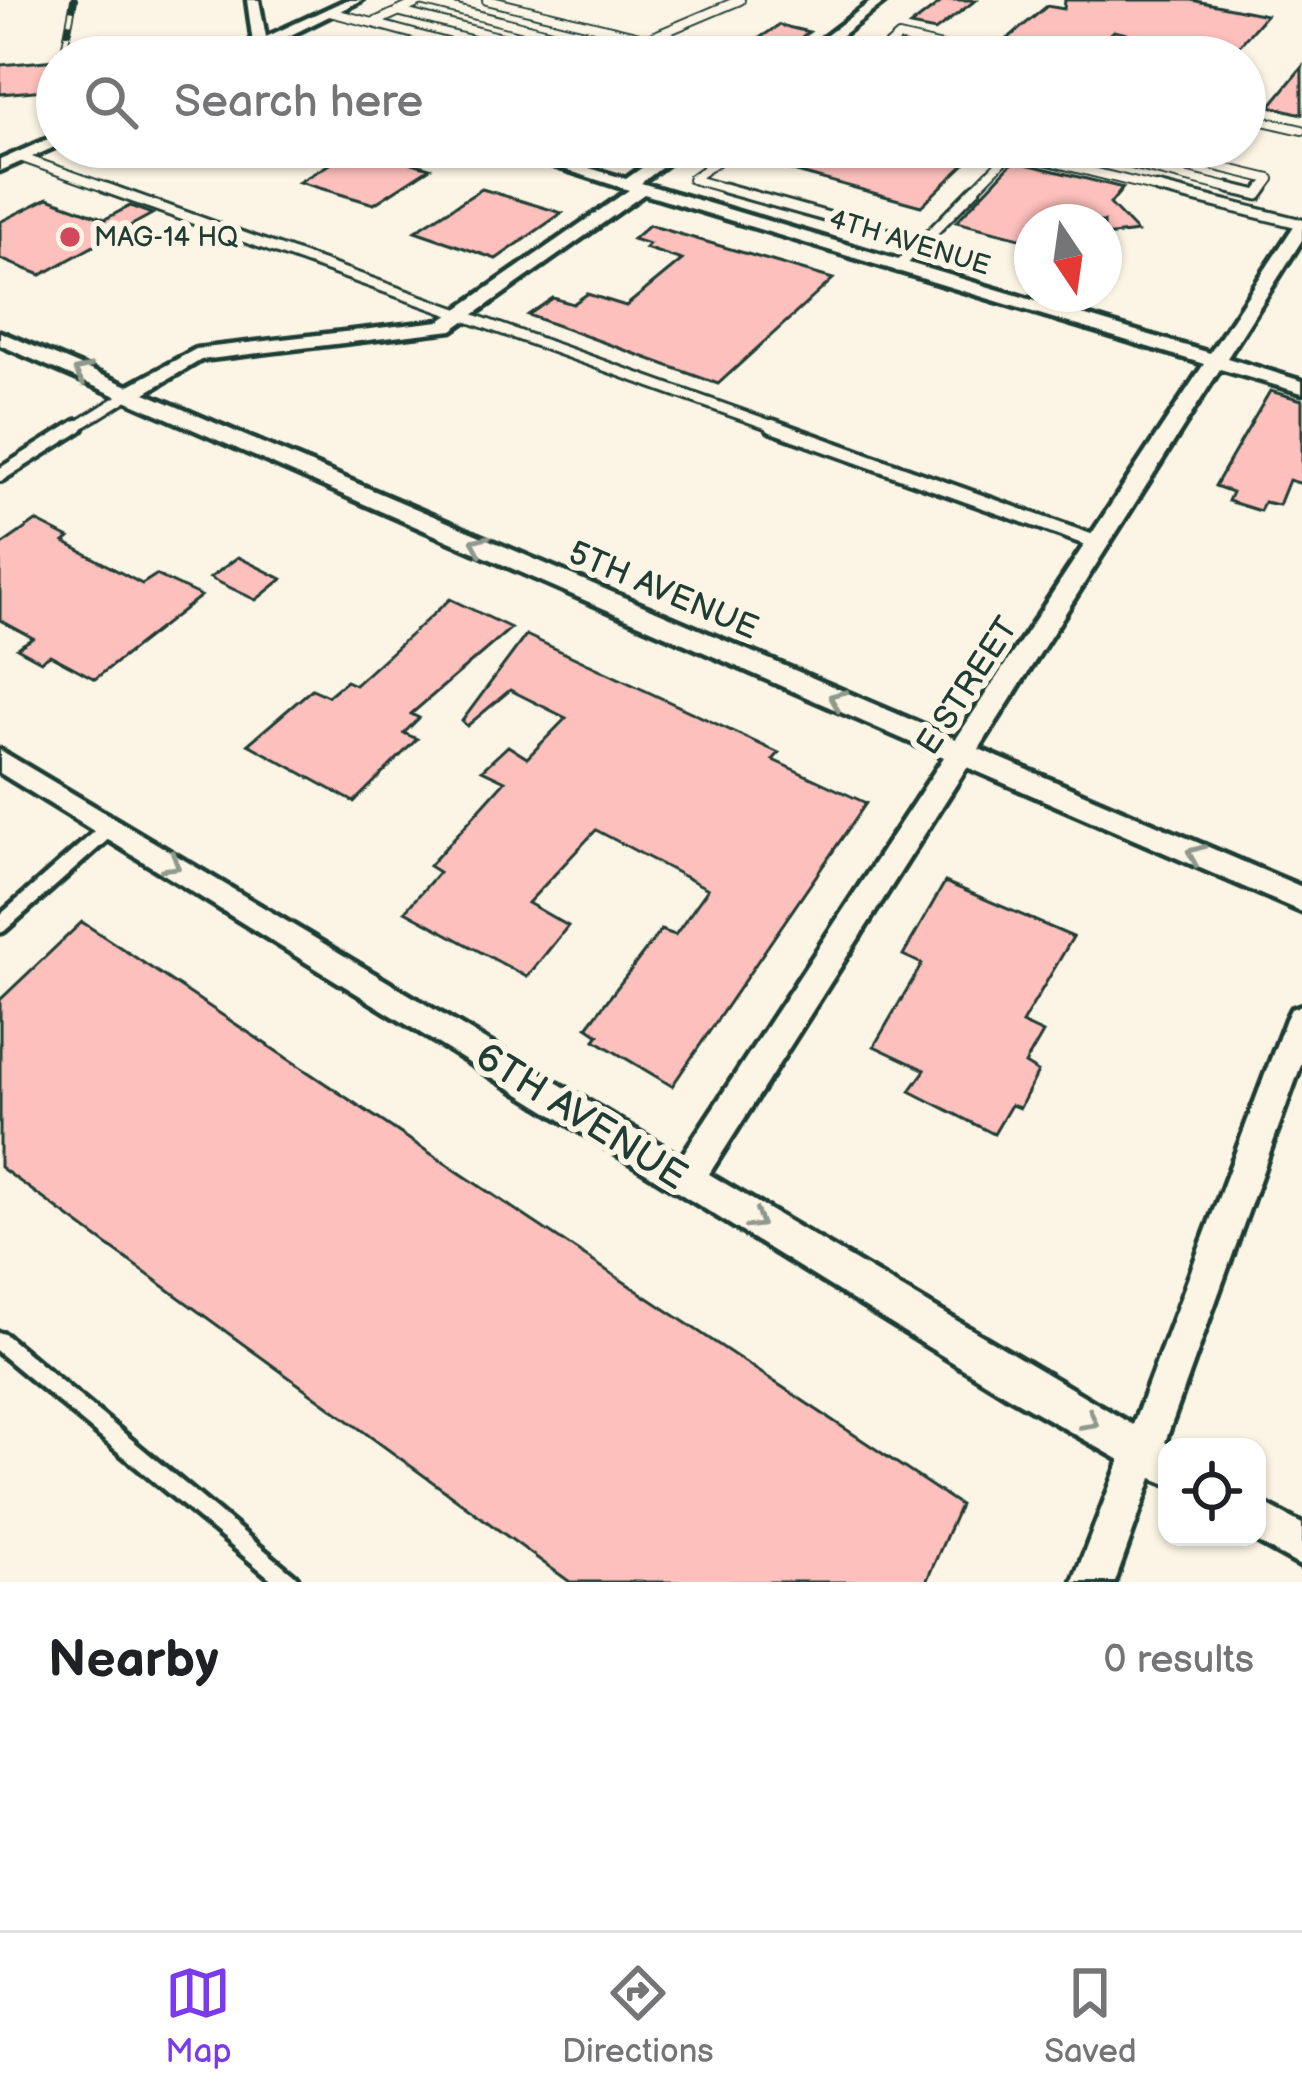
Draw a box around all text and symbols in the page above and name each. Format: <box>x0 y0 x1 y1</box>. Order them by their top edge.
search box <box>36 36 1266 168</box>
icon: search <box>78 69 144 135</box>
text: Search here <box>174 75 423 130</box>
street label: 4TH AVENUE <box>826 203 994 283</box>
north arrow <box>1014 204 1122 312</box>
place label: MAG-14 HQ <box>94 222 238 254</box>
marker: MAG-14 HQ <box>57 224 83 250</box>
one-way arrow <box>73 364 94 388</box>
street label: 5TH AVENUE <box>562 533 764 649</box>
one-way arrow <box>470 534 491 558</box>
street label: E STREET <box>908 610 1027 762</box>
one-way arrow <box>827 689 848 713</box>
one-way arrow <box>1185 844 1207 868</box>
one-way arrow <box>159 850 181 872</box>
street label: 6TH AVENUE <box>466 1034 695 1201</box>
one-way arrow <box>743 1207 765 1229</box>
one-way arrow <box>1078 1407 1099 1430</box>
map controls <box>1158 1438 1266 1546</box>
button: locate <box>1158 1438 1266 1546</box>
text: Nearby <box>48 1630 219 1691</box>
text: 0 results <box>1103 1637 1254 1684</box>
tab: Map <box>165 1960 232 2072</box>
tab: Directions <box>562 1960 714 2072</box>
tab: Saved <box>1044 1960 1137 2072</box>

